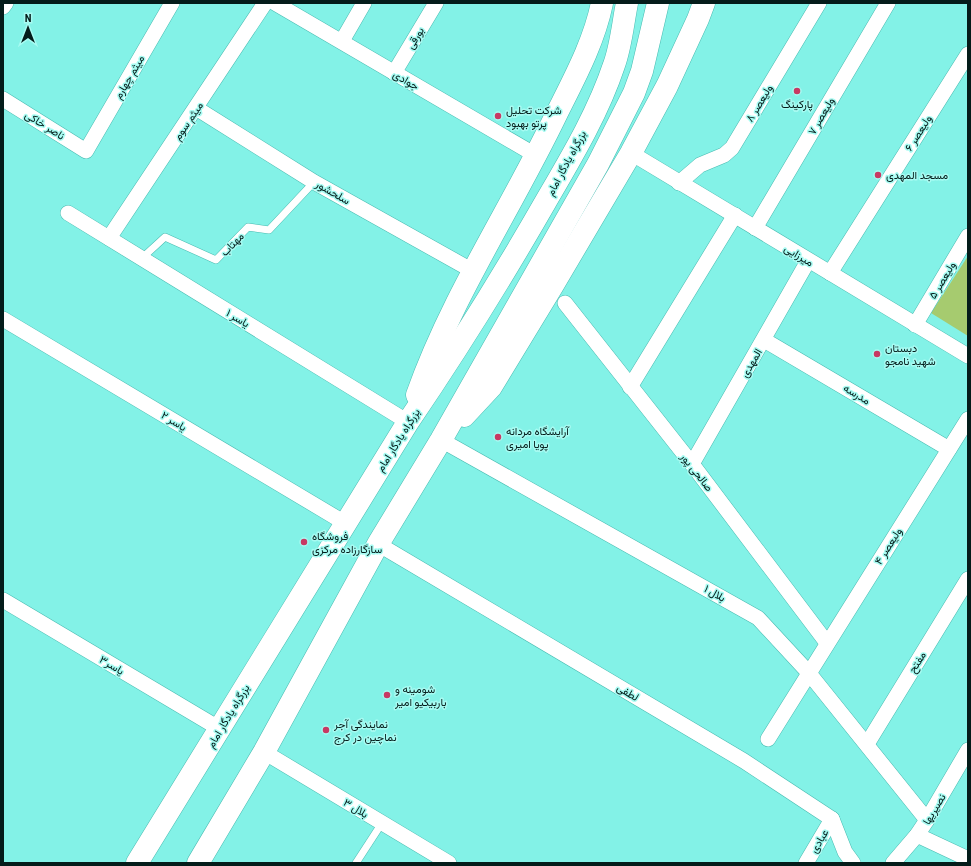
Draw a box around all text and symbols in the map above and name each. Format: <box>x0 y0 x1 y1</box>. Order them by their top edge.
north arrow <box>8 8 48 48</box>
text: N <box>25 12 32 25</box>
street label: بورقی <box>404 25 427 52</box>
street label: میثم چهارم <box>112 53 148 102</box>
street label: جوادی <box>390 68 421 93</box>
street label: ولیعصر ۸ <box>743 82 776 124</box>
marker: پارکینگ <box>792 86 802 96</box>
street label: ولیعصر ۷ <box>806 95 837 137</box>
place label: پارکینگ <box>781 98 813 112</box>
street label: میثم سوم <box>171 100 207 143</box>
place label: شرکت تحلیل پرتو بهبود <box>506 104 562 131</box>
street label: ناصر خاکی <box>23 108 67 143</box>
marker: شرکت تحلیل پرتو بهبود <box>493 111 503 121</box>
street label: ولیعصر ۶ <box>902 113 935 154</box>
street label: بزرگراه یادگار امام <box>544 128 590 199</box>
place label: مسجد المهدی <box>886 169 948 182</box>
marker: مسجد المهدی <box>873 170 883 180</box>
street label: سلحشور <box>312 177 353 208</box>
street label: مهتاب <box>218 230 247 259</box>
street label: میرزایی <box>782 242 816 269</box>
street label: ولیعصر ۵ <box>926 259 959 301</box>
street label: یاسر ۱ <box>224 306 252 330</box>
place label: دبستان شهید نامجو <box>885 342 936 368</box>
street label: المهدی <box>738 347 765 380</box>
marker: دبستان شهید نامجو <box>872 349 882 359</box>
street label: مدرسه <box>841 381 873 408</box>
street label: بزرگراه یادگار امام <box>374 406 424 475</box>
street label: یاسر ۲ <box>159 409 189 434</box>
place label: آرایشگاه مردانه پویا امیری <box>506 425 570 452</box>
marker: آرایشگاه مردانه پویا امیری <box>493 432 503 442</box>
street label: صالحی پور <box>676 450 716 495</box>
street label: ولیعصر ۴ <box>872 525 905 567</box>
place label: فروشگاه سازگارزاده مرکزی <box>312 530 382 556</box>
marker: فروشگاه سازگارزاده مرکزی <box>299 537 309 547</box>
street label: بلال ۱ <box>702 582 728 605</box>
street label: مفتح <box>906 649 930 676</box>
street label: یاسر۳ <box>97 653 126 678</box>
street label: لطفی <box>614 681 641 704</box>
street label: بزرگراه یادگار امام <box>204 682 253 751</box>
place label: شومینه و باربیکیو امیر <box>394 683 447 709</box>
marker: شومینه و باربیکیو امیر <box>382 690 392 700</box>
place label: نمایندگی آجر نماچین در کرج <box>333 718 397 745</box>
marker: نمایندگی آجر نماچین در کرج <box>321 725 331 735</box>
street label: نصیریها <box>920 792 949 827</box>
street label: بلال ۳ <box>341 796 371 821</box>
street label: عبادی <box>807 827 832 856</box>

